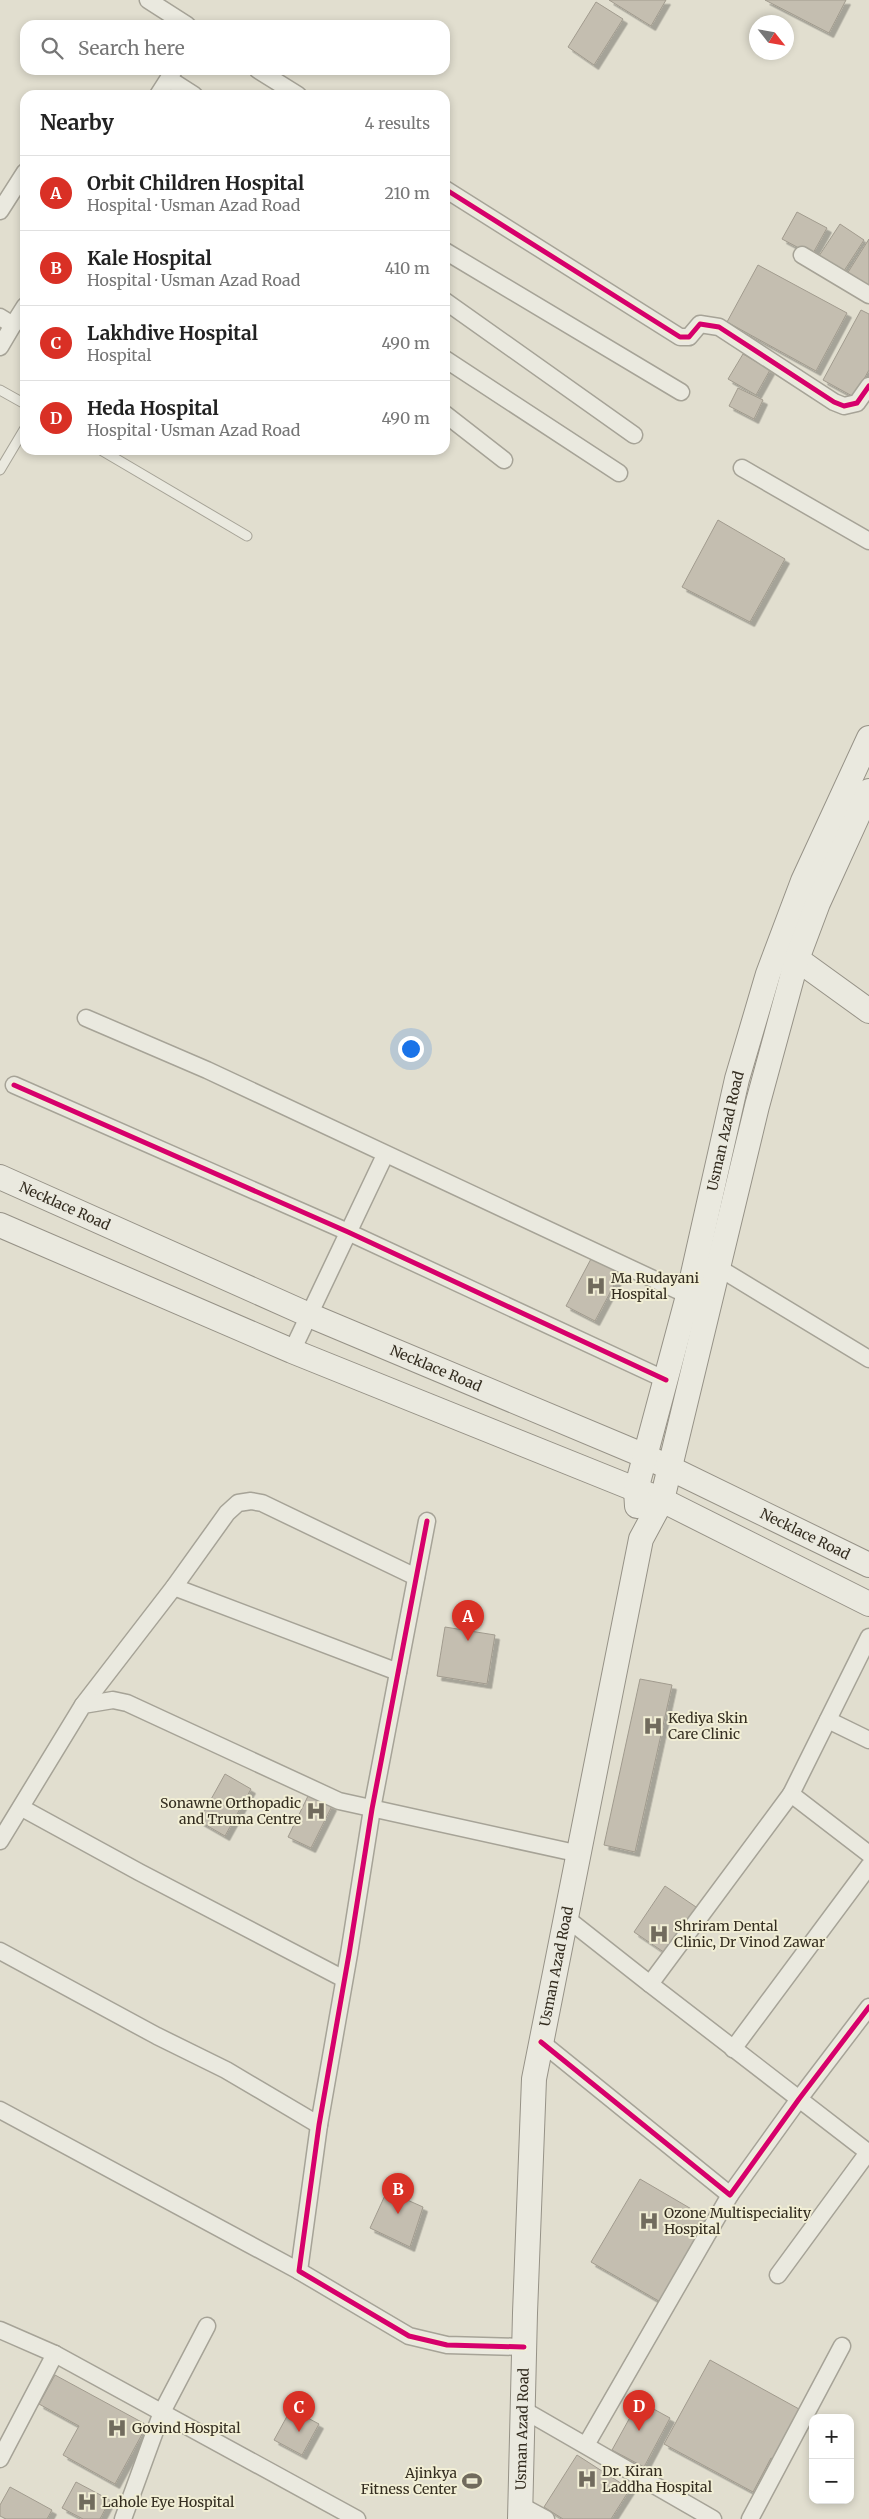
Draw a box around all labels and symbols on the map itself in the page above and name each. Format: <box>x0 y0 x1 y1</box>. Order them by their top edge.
north arrow <box>749 15 794 60</box>
your location <box>398 1036 424 1062</box>
street label: Usman Azad Road <box>703 1068 748 1193</box>
street label: Necklace Road <box>17 1178 114 1234</box>
place label: Ma Rudayani Hospital <box>611 1269 700 1303</box>
hospital icon: Ma Rudayani Hospital <box>585 1275 607 1297</box>
street label: Necklace Road <box>387 1341 485 1396</box>
street label: Necklace Road <box>757 1505 854 1564</box>
pin: A <box>452 1600 484 1641</box>
place label: Kediya Skin Care Clinic <box>668 1709 748 1743</box>
hospital icon: Kediya Skin Care Clinic <box>642 1715 664 1737</box>
place label: Sonawne Orthopadic and Truma Centre <box>160 1794 301 1828</box>
hospital icon: Sonawne Orthopadic and Truma Centre <box>305 1800 327 1822</box>
street label: Usman Azad Road <box>536 1904 577 2028</box>
place label: Shriram Dental Clinic, Dr Vinod Zawar <box>674 1917 825 1951</box>
hospital icon: Shriram Dental Clinic, Dr Vinod Zawar <box>648 1923 670 1945</box>
pin: B <box>382 2173 414 2214</box>
place label: Ozone Multispeciality Hospital <box>664 2204 812 2238</box>
hospital icon: Ozone Multispeciality Hospital <box>638 2210 660 2232</box>
street label: Usman Azad Road <box>512 2367 533 2490</box>
pin: D <box>623 2390 655 2431</box>
pin: C <box>283 2391 315 2432</box>
hospital icon: Govind Hospital <box>106 2417 128 2439</box>
place label: Govind Hospital <box>132 2419 241 2437</box>
place label: Dr. Kiran Laddha Hospital <box>602 2462 713 2496</box>
place label: Ajinkya Fitness Center <box>361 2464 457 2498</box>
hospital icon: Dr. Kiran Laddha Hospital <box>576 2468 598 2490</box>
sports icon: Ajinkya Fitness Center <box>461 2470 483 2492</box>
hospital icon: Lahole Eye Hospital <box>76 2491 98 2513</box>
place label: Lahole Eye Hospital <box>102 2493 235 2511</box>

